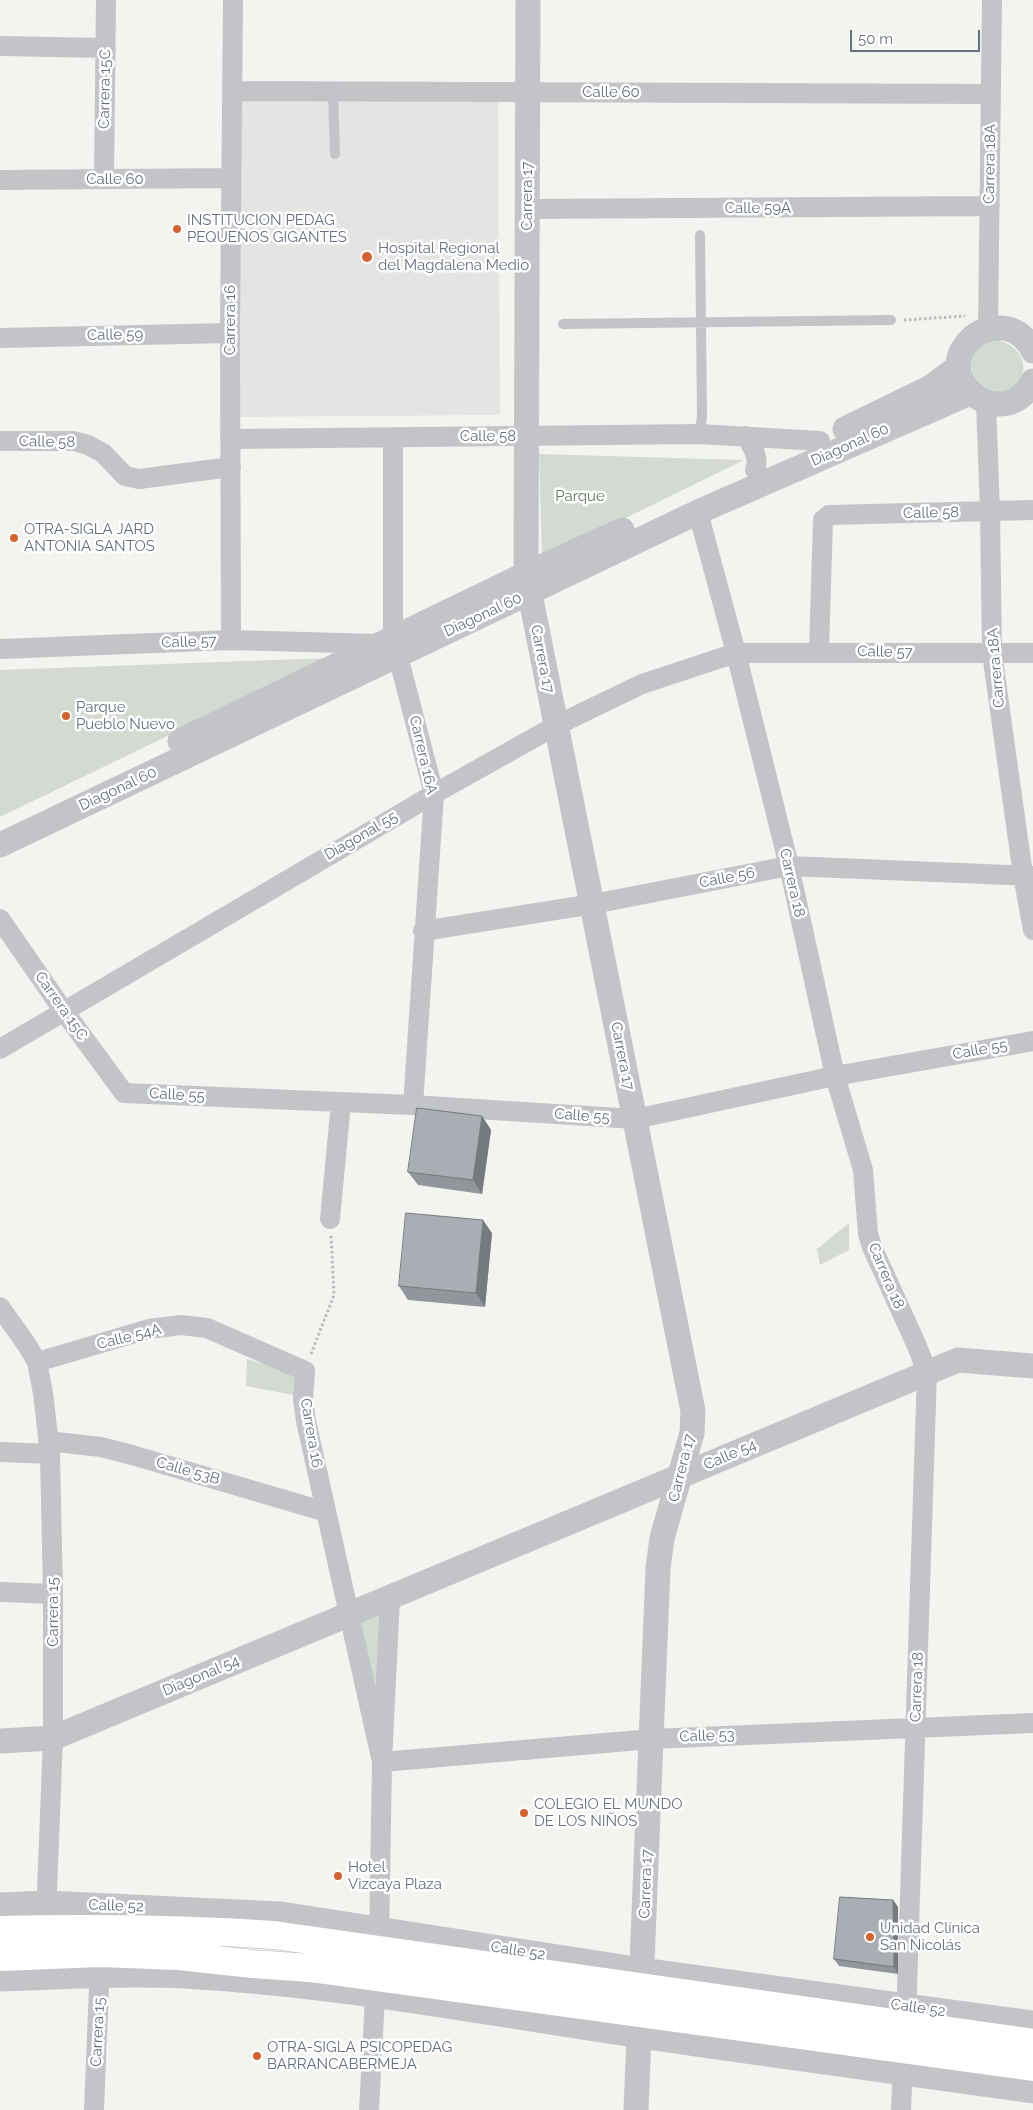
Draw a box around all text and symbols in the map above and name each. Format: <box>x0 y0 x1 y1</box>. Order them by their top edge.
scale bar <box>853 20 983 52</box>
text: 50 m <box>858 30 893 48</box>
street label: Carrera 15C <box>95 49 115 129</box>
street label: Calle 60 <box>582 83 640 101</box>
street label: Carrera 18A <box>980 124 1000 204</box>
street label: Carrera 17 <box>518 161 536 231</box>
street label: Calle 60 <box>86 170 144 188</box>
street label: Calle 59A <box>725 199 791 217</box>
place label: INSTITUCION PEDAG PEQUEÑOS GIGANTES <box>187 211 347 246</box>
marker: INSTITUCION PEDAG PEQUEÑOS GIGANTES <box>171 223 183 235</box>
place label: Hospital Regional del Magdalena Medio <box>378 239 529 274</box>
marker: Hospital Regional del Magdalena Medio <box>360 250 374 264</box>
street label: Carrera 16 <box>221 285 239 355</box>
street label: Calle 59 <box>87 326 143 344</box>
street label: Diagonal 60 <box>808 420 892 470</box>
street label: Calle 58 <box>460 427 516 445</box>
street label: Calle 58 <box>19 433 75 451</box>
park label: Parque <box>555 487 605 505</box>
street label: Calle 58 <box>903 504 959 522</box>
place label: OTRA-SIGLA JARD ANTONIA SANTOS <box>24 520 155 555</box>
marker: OTRA-SIGLA JARD ANTONIA SANTOS <box>8 532 20 544</box>
street label: Diagonal 60 <box>441 589 525 641</box>
street label: Carrera 17 <box>527 623 557 695</box>
street label: Carrera 18A <box>984 627 1008 709</box>
street label: Calle 57 <box>161 632 217 652</box>
street label: Calle 57 <box>857 643 913 661</box>
place label: Parque Pueblo Nuevo <box>76 698 175 733</box>
marker: Parque Pueblo Nuevo <box>60 710 72 722</box>
street label: Carrera 16A <box>405 714 441 796</box>
street label: Diagonal 60 <box>76 763 160 815</box>
street label: Diagonal 55 <box>321 808 401 864</box>
street label: Carrera 18 <box>775 847 809 919</box>
street label: Calle 56 <box>698 864 756 892</box>
street label: Carrera 15C <box>31 968 91 1044</box>
street label: Carrera 17 <box>607 1020 637 1092</box>
street label: Calle 55 <box>951 1036 1009 1064</box>
street label: Calle 55 <box>149 1085 205 1105</box>
street label: Calle 55 <box>554 1105 610 1127</box>
street label: Carrera 18 <box>864 1240 908 1312</box>
street label: Calle 54A <box>95 1320 163 1354</box>
street label: Carrera 16 <box>296 1397 326 1469</box>
street label: Carrera 17 <box>665 1432 699 1504</box>
street label: Calle 54 <box>701 1436 759 1474</box>
street label: Calle 53B <box>154 1453 222 1489</box>
street label: Carrera 15 <box>44 1577 62 1647</box>
street label: Diagonal 54 <box>160 1652 242 1700</box>
street label: Carrera 18 <box>907 1652 927 1722</box>
street label: Calle 53 <box>679 1726 735 1746</box>
place label: COLEGIO EL MUNDO DE LOS NIÑOS <box>534 1795 682 1830</box>
marker: COLEGIO EL MUNDO DE LOS NIÑOS <box>518 1807 530 1819</box>
street label: Carrera 17 <box>636 1849 656 1919</box>
place label: Hotel Vizcaya Plaza <box>348 1858 442 1893</box>
marker: Hotel Vizcaya Plaza <box>332 1870 344 1882</box>
street label: Calle 52 <box>88 1896 144 1916</box>
place label: Unidad Clínica San Nicolás <box>880 1919 980 1954</box>
marker: Unidad Clínica San Nicolás <box>864 1931 876 1943</box>
street label: Calle 52 <box>489 1938 547 1964</box>
street label: Calle 52 <box>889 1995 947 2021</box>
street label: Carrera 15 <box>87 1997 109 2067</box>
place label: OTRA-SIGLA PSICOPEDAG BARRANCABERMEJA <box>267 2038 452 2073</box>
marker: OTRA-SIGLA PSICOPEDAG BARRANCABERMEJA <box>251 2050 263 2062</box>

